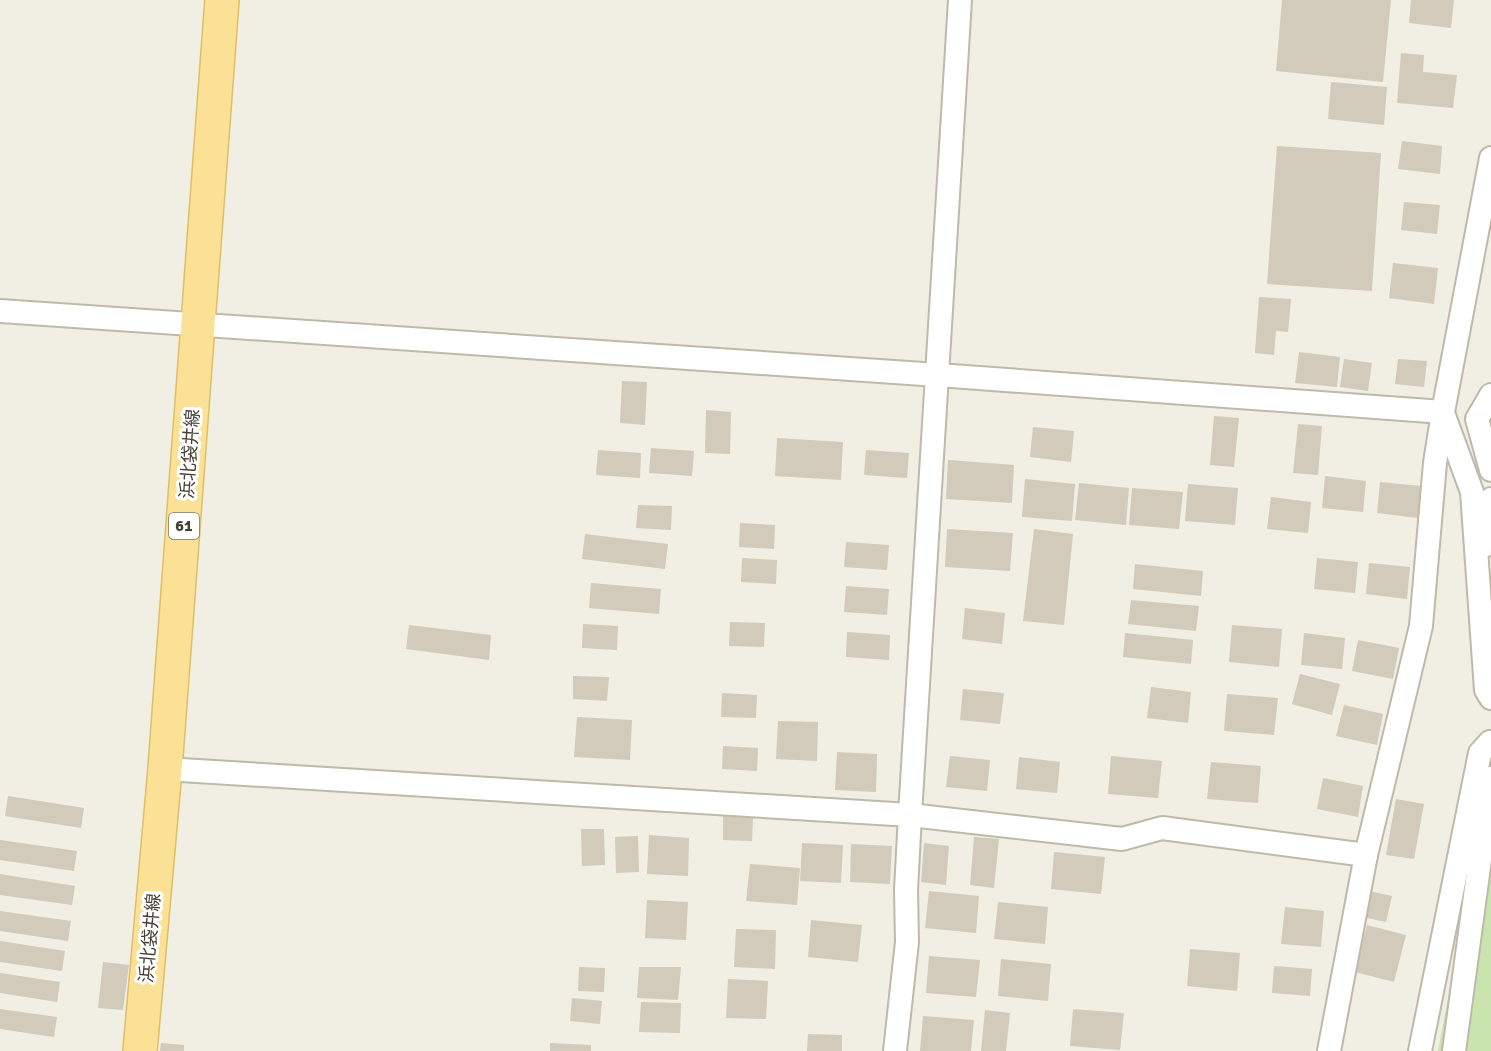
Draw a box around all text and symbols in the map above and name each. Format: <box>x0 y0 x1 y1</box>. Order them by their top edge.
street label: 浜北袋井線 <box>176 408 204 500</box>
road number: 61 <box>169 513 199 539</box>
street label: 浜北袋井線 <box>135 892 165 984</box>

